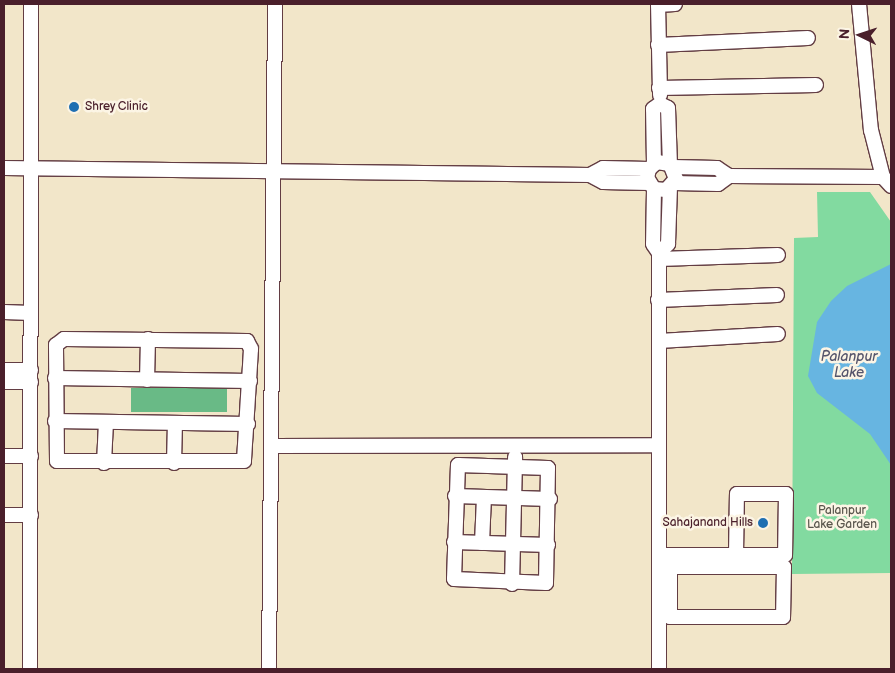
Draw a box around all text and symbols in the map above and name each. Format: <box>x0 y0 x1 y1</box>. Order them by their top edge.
north arrow <box>835 10 885 60</box>
text: N <box>836 28 853 40</box>
marker: Shrey Clinic <box>67 100 81 114</box>
place label: Shrey Clinic <box>85 100 149 114</box>
water label: Palanpur Lake <box>821 349 877 382</box>
park label: Palanpur Lake Garden <box>807 504 877 532</box>
place label: Sahajanand Hills <box>663 516 753 530</box>
marker: Sahajanand Hills <box>757 517 769 529</box>

